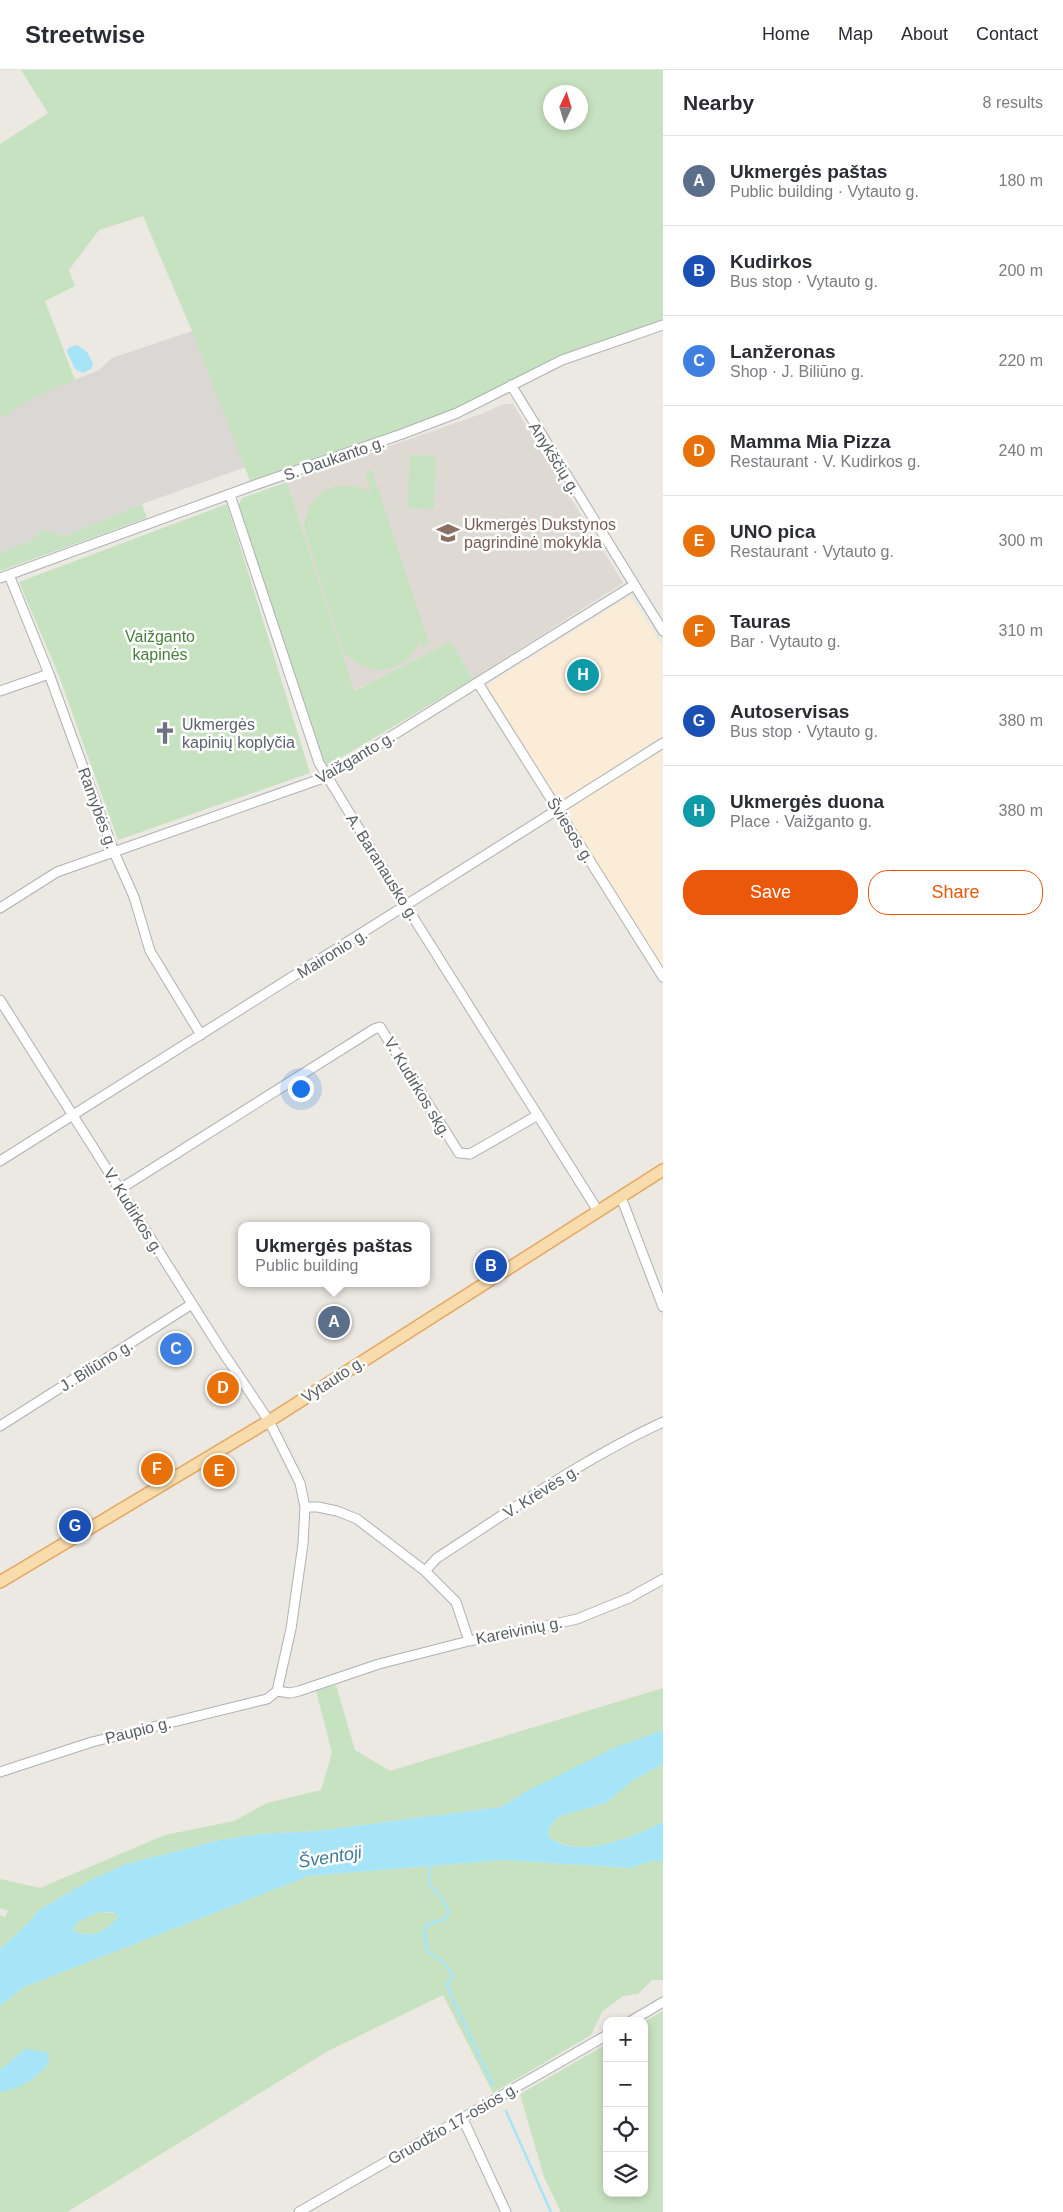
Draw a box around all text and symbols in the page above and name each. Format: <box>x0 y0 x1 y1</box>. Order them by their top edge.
text: Streetwise <box>25 21 145 48</box>
text: Home <box>762 24 810 44</box>
text: Map <box>838 24 873 44</box>
text: About <box>901 24 948 44</box>
text: Contact <box>976 24 1038 44</box>
north arrow <box>543 85 588 130</box>
text: Nearby <box>683 91 754 114</box>
text: 8 results <box>983 94 1043 111</box>
text: Ukmergės paštas <box>730 161 887 182</box>
text: A <box>693 172 705 189</box>
text: 180 m <box>999 172 1043 189</box>
text: Public building · Vytauto g. <box>730 183 919 200</box>
text: Kudirkos <box>730 251 812 272</box>
text: B <box>693 262 705 279</box>
text: 200 m <box>999 262 1043 279</box>
text: Bus stop · Vytauto g. <box>730 273 878 290</box>
text: Lanžeronas <box>730 341 836 362</box>
text: C <box>693 352 705 369</box>
text: 220 m <box>999 352 1043 369</box>
text: Shop · J. Biliūno g. <box>730 363 864 380</box>
street label: Anykščių g. <box>526 419 583 497</box>
text: Mamma Mia Pizza <box>730 431 891 452</box>
street label: S. Daukanto g. <box>281 433 387 484</box>
text: D <box>693 442 705 459</box>
text: 240 m <box>999 442 1043 459</box>
text: Restaurant · V. Kudirkos g. <box>730 453 921 470</box>
place label: Ukmergės Dukstynos pagrindinė mokykla <box>464 516 616 551</box>
school or university icon: Ukmergės Dukstynos pagrindinė mokykla <box>435 520 461 546</box>
text: UNO pica <box>730 521 816 542</box>
text: E <box>694 532 704 549</box>
text: 300 m <box>999 532 1043 549</box>
text: Restaurant · Vytauto g. <box>730 543 894 560</box>
text: Tauras <box>730 611 791 632</box>
text: F <box>694 622 704 639</box>
text: 310 m <box>999 622 1043 639</box>
park label: Vaižganto kapinės <box>125 628 195 663</box>
text: Bar · Vytauto g. <box>730 633 841 650</box>
pin: H <box>567 656 599 694</box>
text: Autoservisas <box>730 701 849 722</box>
text: G <box>693 712 705 729</box>
text: 380 m <box>999 712 1043 729</box>
place label: Ukmergės kapinių koplyčia <box>182 716 295 751</box>
church icon: Ukmergės kapinių koplyčia <box>152 720 178 746</box>
text: Bus stop · Vytauto g. <box>730 723 878 740</box>
street label: Vaižganto g. <box>313 728 398 787</box>
street label: Ramybės g. <box>75 765 120 851</box>
text: Ukmergės duona <box>730 791 884 812</box>
street label: Šviesos g. <box>544 794 598 866</box>
text: H <box>693 802 705 819</box>
text: 380 m <box>999 802 1043 819</box>
street label: A. Baranausko g. <box>343 811 422 924</box>
text: Place · Vaižganto g. <box>730 813 872 830</box>
button: Save <box>683 870 858 915</box>
button: Share <box>868 870 1043 915</box>
street label: Maironio g. <box>294 925 370 982</box>
street label: V. Kudirkos skg. <box>381 1034 454 1141</box>
your location <box>288 1076 314 1102</box>
street label: V. Kudirkos g. <box>100 1165 167 1257</box>
popup <box>238 1222 430 1287</box>
text: Ukmergės paštas <box>255 1235 413 1256</box>
pin: B <box>475 1247 507 1285</box>
text: Public building <box>255 1257 359 1274</box>
pin: A <box>318 1303 350 1341</box>
pin: C <box>160 1330 192 1368</box>
street label: J. Biliūno g. <box>57 1336 136 1395</box>
street label: Vytauto g. <box>299 1353 368 1406</box>
pin: D <box>207 1369 239 1407</box>
pin: F <box>141 1450 173 1488</box>
pin: E <box>203 1452 235 1490</box>
street label: V. Krėvės g. <box>500 1462 582 1521</box>
pin: G <box>59 1507 91 1545</box>
street label: Kareivinių g. <box>474 1614 564 1647</box>
street label: Paupio g. <box>103 1714 173 1747</box>
water label: Šventoji <box>297 1841 364 1872</box>
map controls <box>603 2017 648 2197</box>
button: + <box>603 2017 648 2062</box>
button: − <box>603 2062 648 2107</box>
street label: Gruodžio 17-osios g. <box>385 2079 521 2168</box>
button: locate <box>603 2107 648 2152</box>
button: layers <box>603 2152 648 2197</box>

